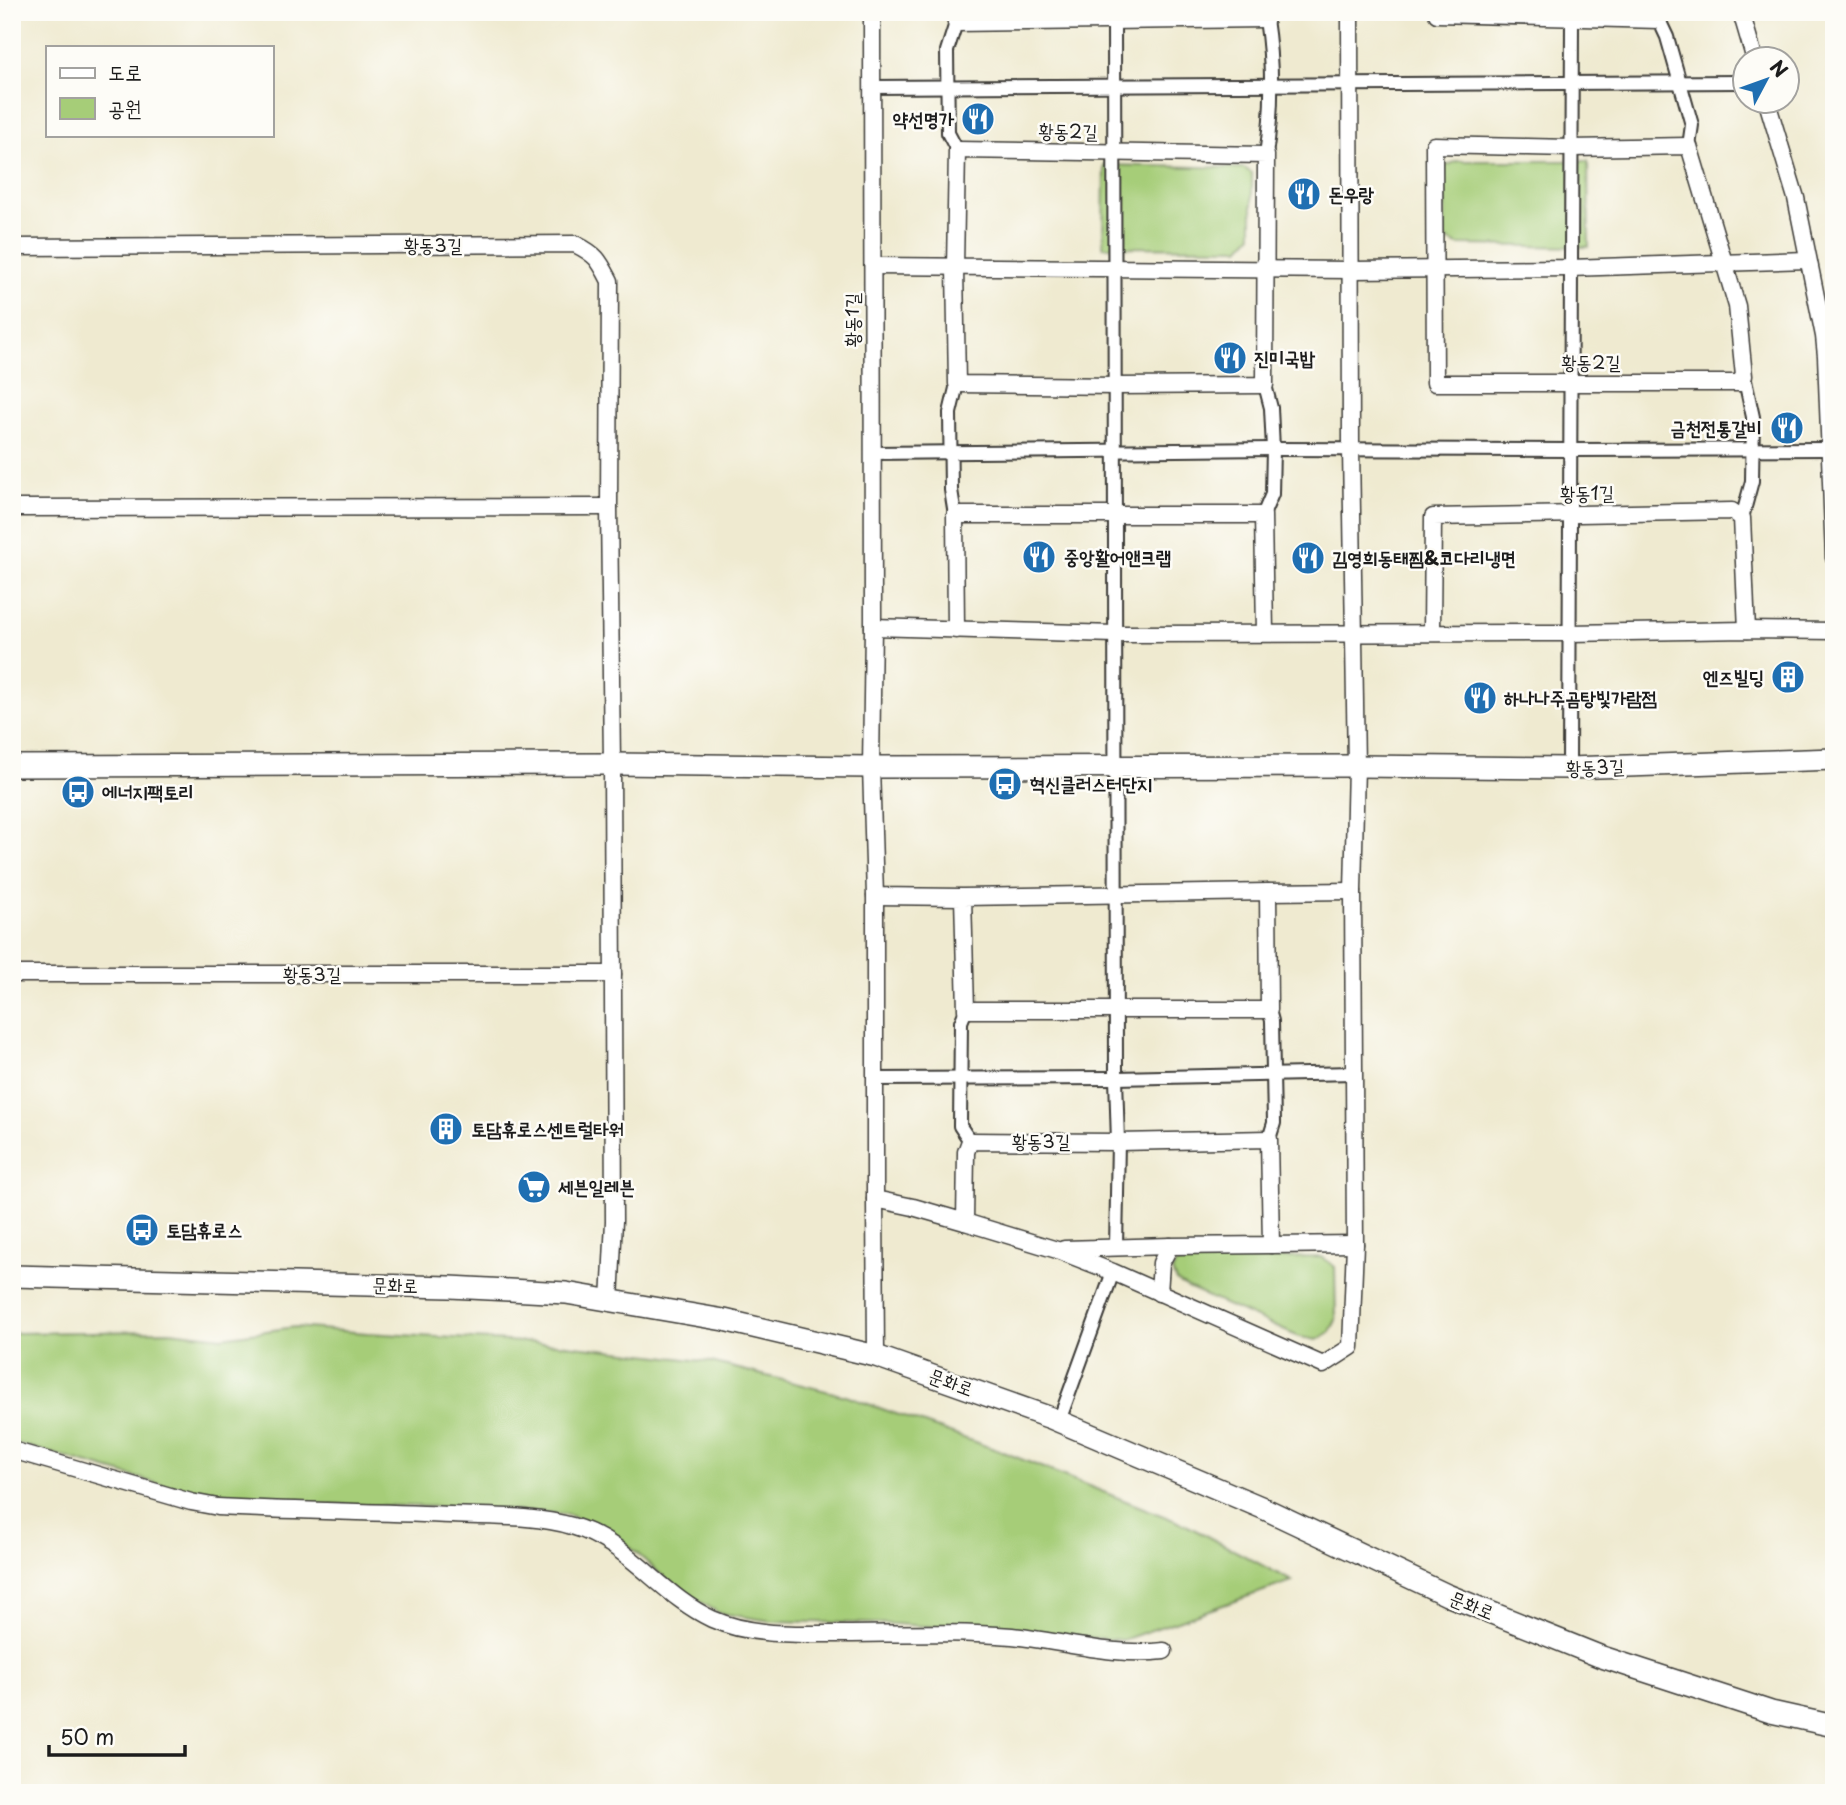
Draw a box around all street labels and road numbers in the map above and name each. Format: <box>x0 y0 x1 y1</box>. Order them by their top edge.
street label: 황동2길 <box>1038 115 1098 145</box>
street label: 황동3길 <box>404 230 462 258</box>
street label: 황동1길 <box>837 293 865 347</box>
street label: 황동2길 <box>1561 347 1621 375</box>
street label: 황동1길 <box>1560 478 1614 506</box>
street label: 황동3길 <box>1565 751 1625 781</box>
street label: 황동3길 <box>283 959 341 987</box>
street label: 황동3길 <box>1012 1126 1070 1154</box>
street label: 문화로 <box>372 1270 418 1298</box>
street label: 문화로 <box>925 1360 978 1402</box>
street label: 문화로 <box>1446 1582 1499 1626</box>

